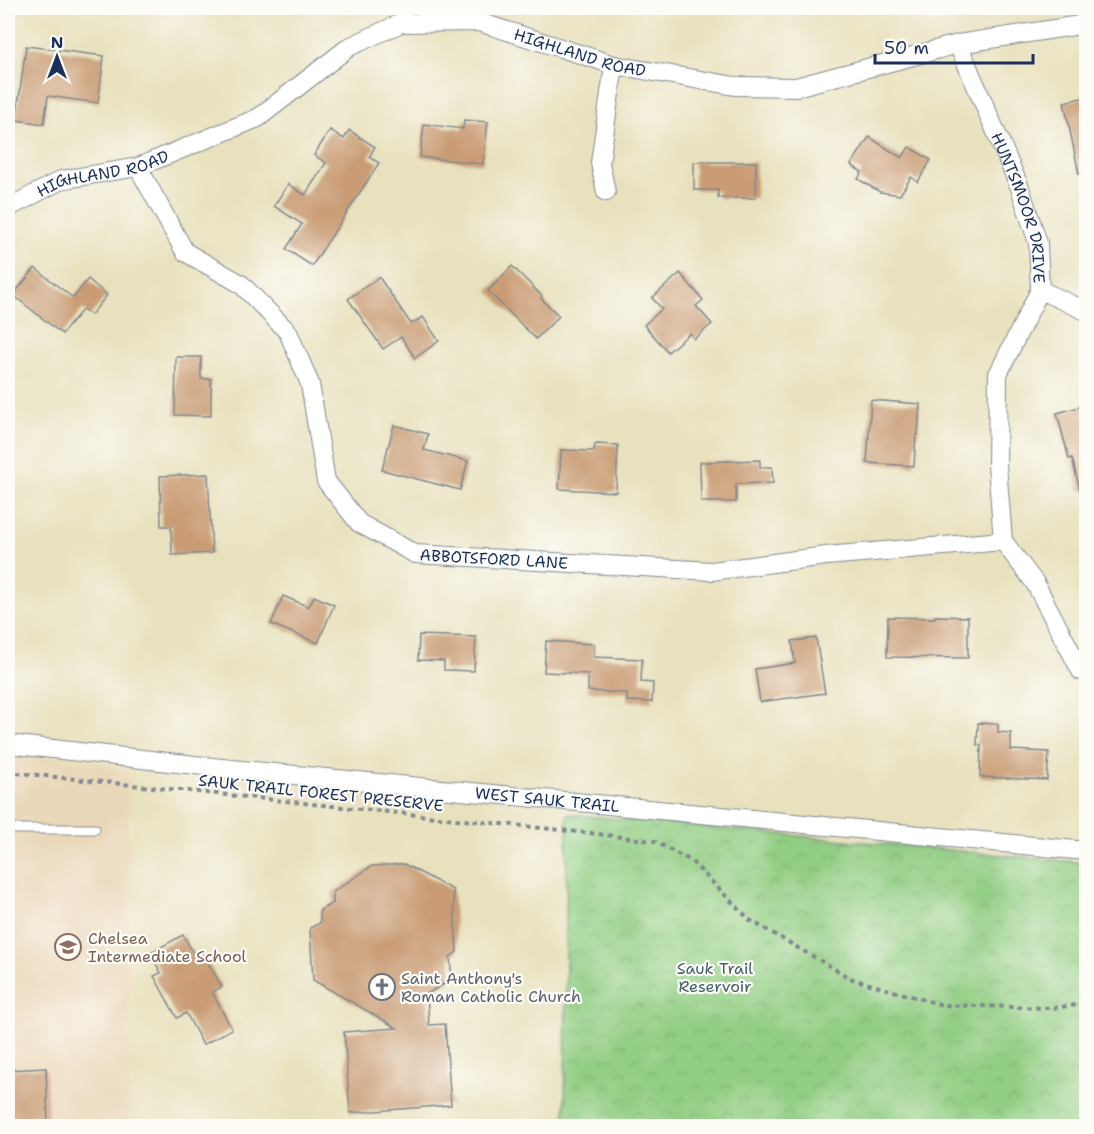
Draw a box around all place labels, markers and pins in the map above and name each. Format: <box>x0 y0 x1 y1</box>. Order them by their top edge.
place label: Chelsea Intermediate School <box>88 928 247 967</box>
school or university icon: Chelsea Intermediate School <box>53 932 83 962</box>
place label: Saint Anthony's Roman Catholic Church <box>401 968 581 1007</box>
church icon: Saint Anthony's Roman Catholic Church <box>367 972 397 1002</box>

